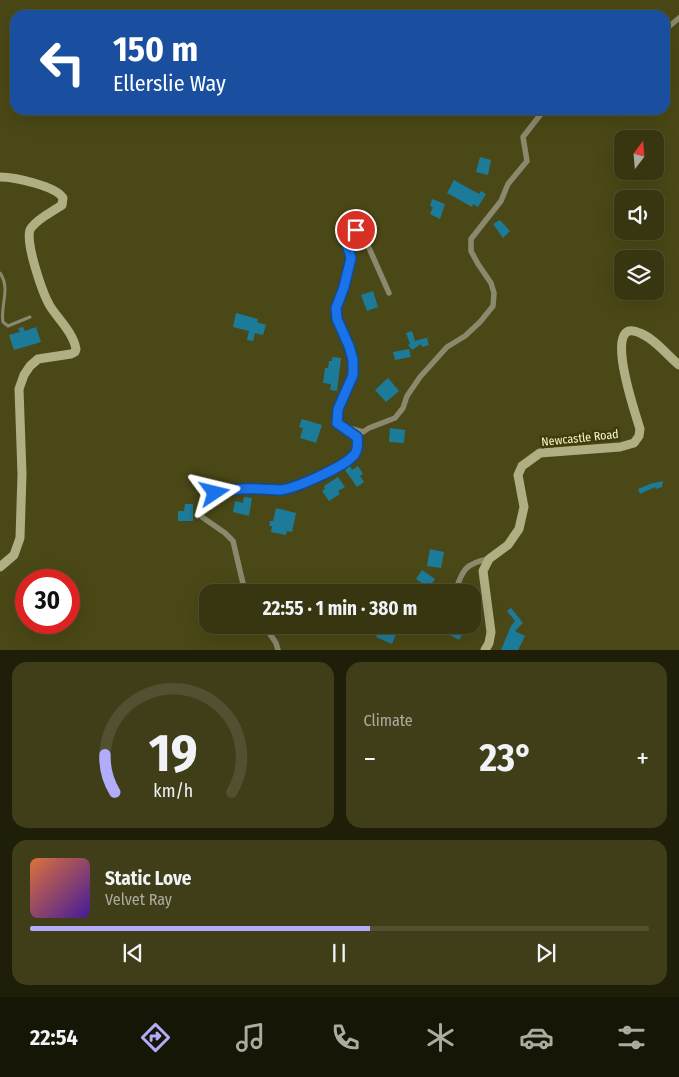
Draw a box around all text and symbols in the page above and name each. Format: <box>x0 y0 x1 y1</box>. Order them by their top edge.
text: 150 m <box>113 28 198 70</box>
icon: left <box>30 30 95 95</box>
text: Ellerslie Way <box>113 70 226 97</box>
north arrow <box>614 130 664 180</box>
map controls <box>614 130 664 300</box>
button: sound <box>614 190 664 240</box>
pin <box>335 209 377 251</box>
icon: arrive <box>342 216 370 244</box>
button: layers <box>614 250 664 300</box>
street label: Newcastle Road <box>541 427 619 449</box>
position arrow <box>188 466 240 518</box>
speed limit sign: 30 <box>15 569 80 634</box>
text: 22:55 · 1 min · 380 m <box>263 597 417 620</box>
text: Climate <box>364 711 413 730</box>
text: 19 <box>148 722 197 785</box>
text: 23° <box>480 735 533 781</box>
text: − <box>364 742 376 775</box>
text: + <box>636 742 649 775</box>
text: km/h <box>153 780 193 802</box>
text: Static Love <box>105 867 192 890</box>
text: Velvet Ray <box>105 890 172 909</box>
icon: previous <box>119 939 147 967</box>
icon: pause <box>325 939 353 967</box>
icon: next <box>532 939 560 967</box>
icon: directions <box>138 1020 173 1055</box>
icon: music <box>233 1020 268 1055</box>
icon: phone <box>328 1020 363 1055</box>
icon: climate <box>423 1020 458 1055</box>
icon: car <box>519 1020 554 1055</box>
icon: filters <box>614 1020 649 1055</box>
text: 22:54 <box>30 1024 78 1051</box>

